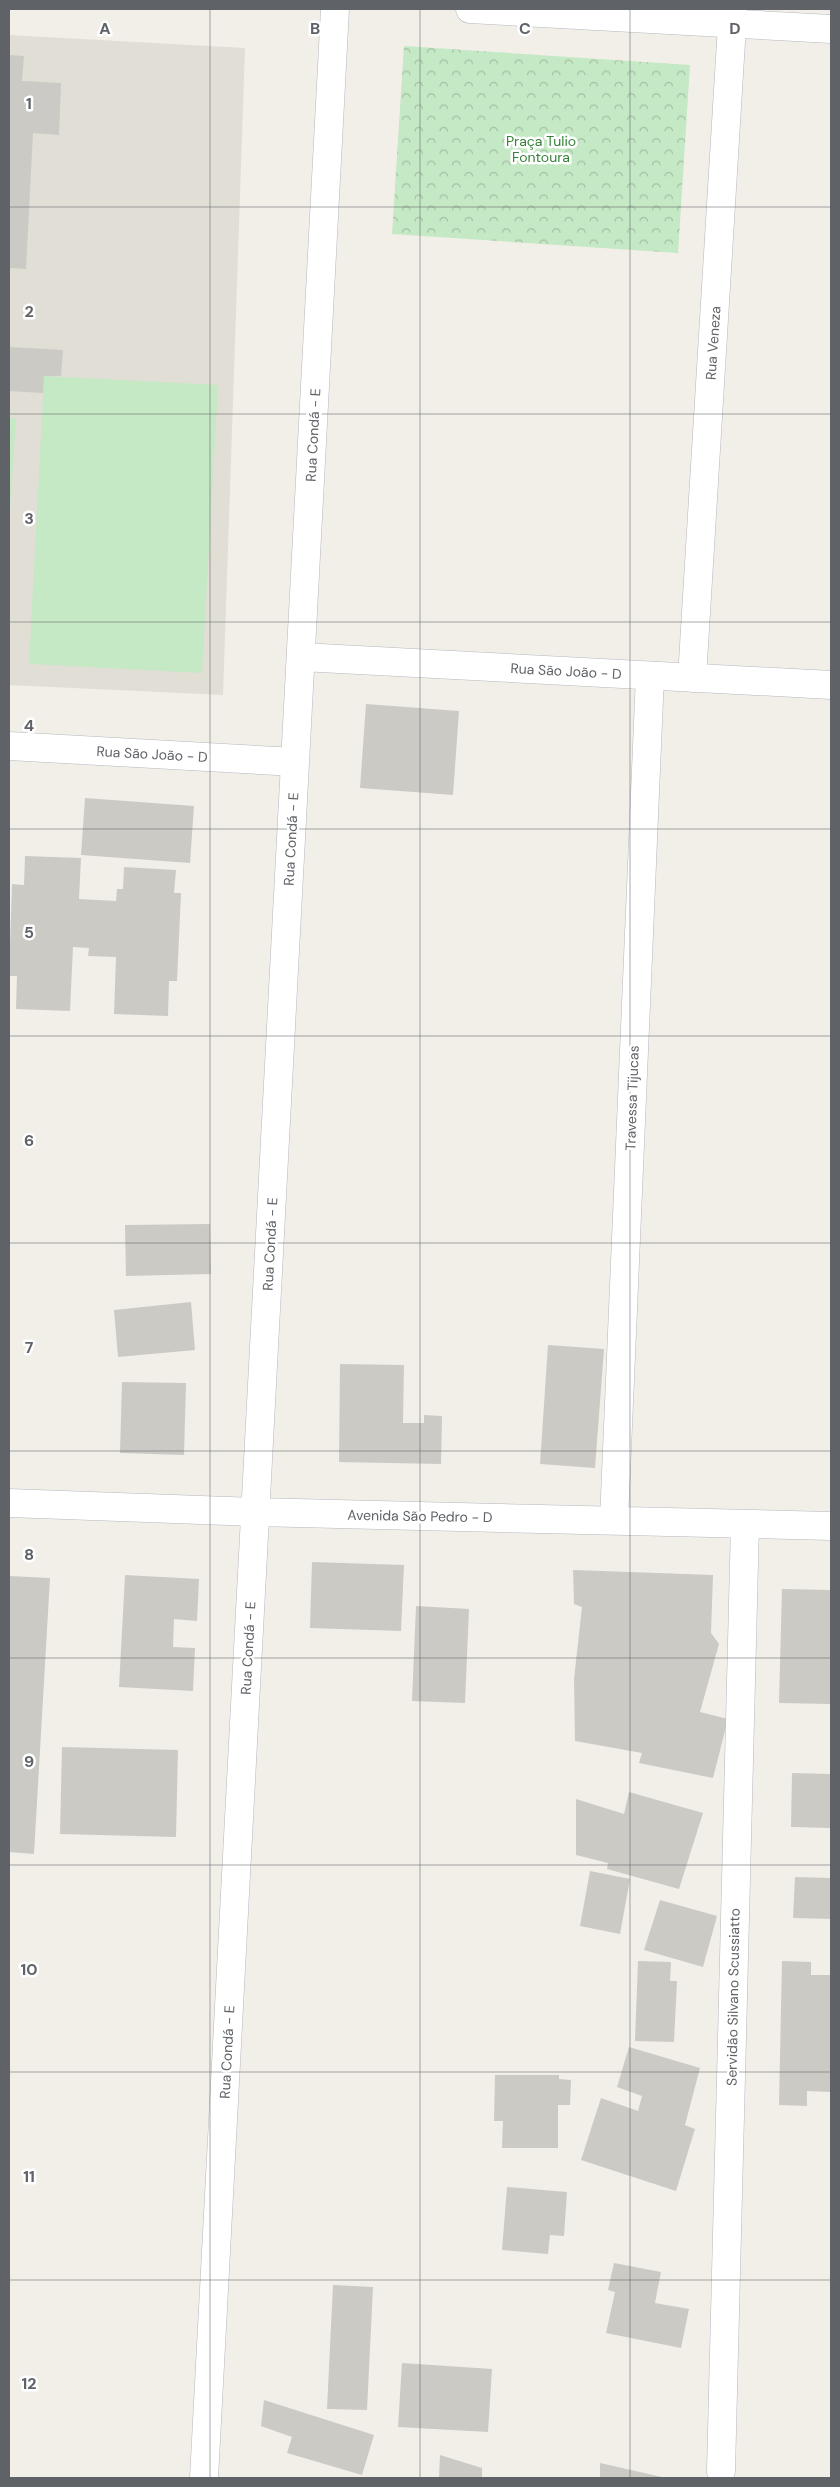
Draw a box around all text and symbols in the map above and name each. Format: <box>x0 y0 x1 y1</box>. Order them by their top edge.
text: A <box>99 18 111 39</box>
text: B <box>310 18 320 39</box>
text: C <box>519 18 531 39</box>
text: D <box>729 18 741 39</box>
text: 1 <box>26 93 32 114</box>
park label: Praça Tulio Fontoura <box>506 132 576 166</box>
text: 2 <box>24 301 34 322</box>
street label: Rua Veneza <box>701 305 725 381</box>
street label: Rua Condá - E <box>302 388 324 482</box>
text: 3 <box>24 508 34 529</box>
street label: Rua São João - D <box>510 659 622 683</box>
text: 4 <box>24 715 34 736</box>
street label: Rua São João - D <box>96 742 208 766</box>
street label: Rua Condá - E <box>280 792 302 886</box>
text: 5 <box>24 922 34 943</box>
street label: Travessa Tijucas <box>621 1045 643 1151</box>
text: 6 <box>24 1130 34 1151</box>
street label: Rua Condá - E <box>259 1197 281 1291</box>
text: 7 <box>25 1337 34 1358</box>
street label: Avenida São Pedro - D <box>347 1506 493 1526</box>
text: 8 <box>24 1544 34 1565</box>
street label: Rua Condá - E <box>237 1601 259 1695</box>
text: 9 <box>24 1751 34 1772</box>
street label: Servidão Silvano Scussiatto <box>722 1908 744 2086</box>
text: 10 <box>20 1959 38 1980</box>
street label: Rua Condá - E <box>216 2005 238 2099</box>
text: 11 <box>23 2166 35 2187</box>
text: 12 <box>21 2373 37 2394</box>

